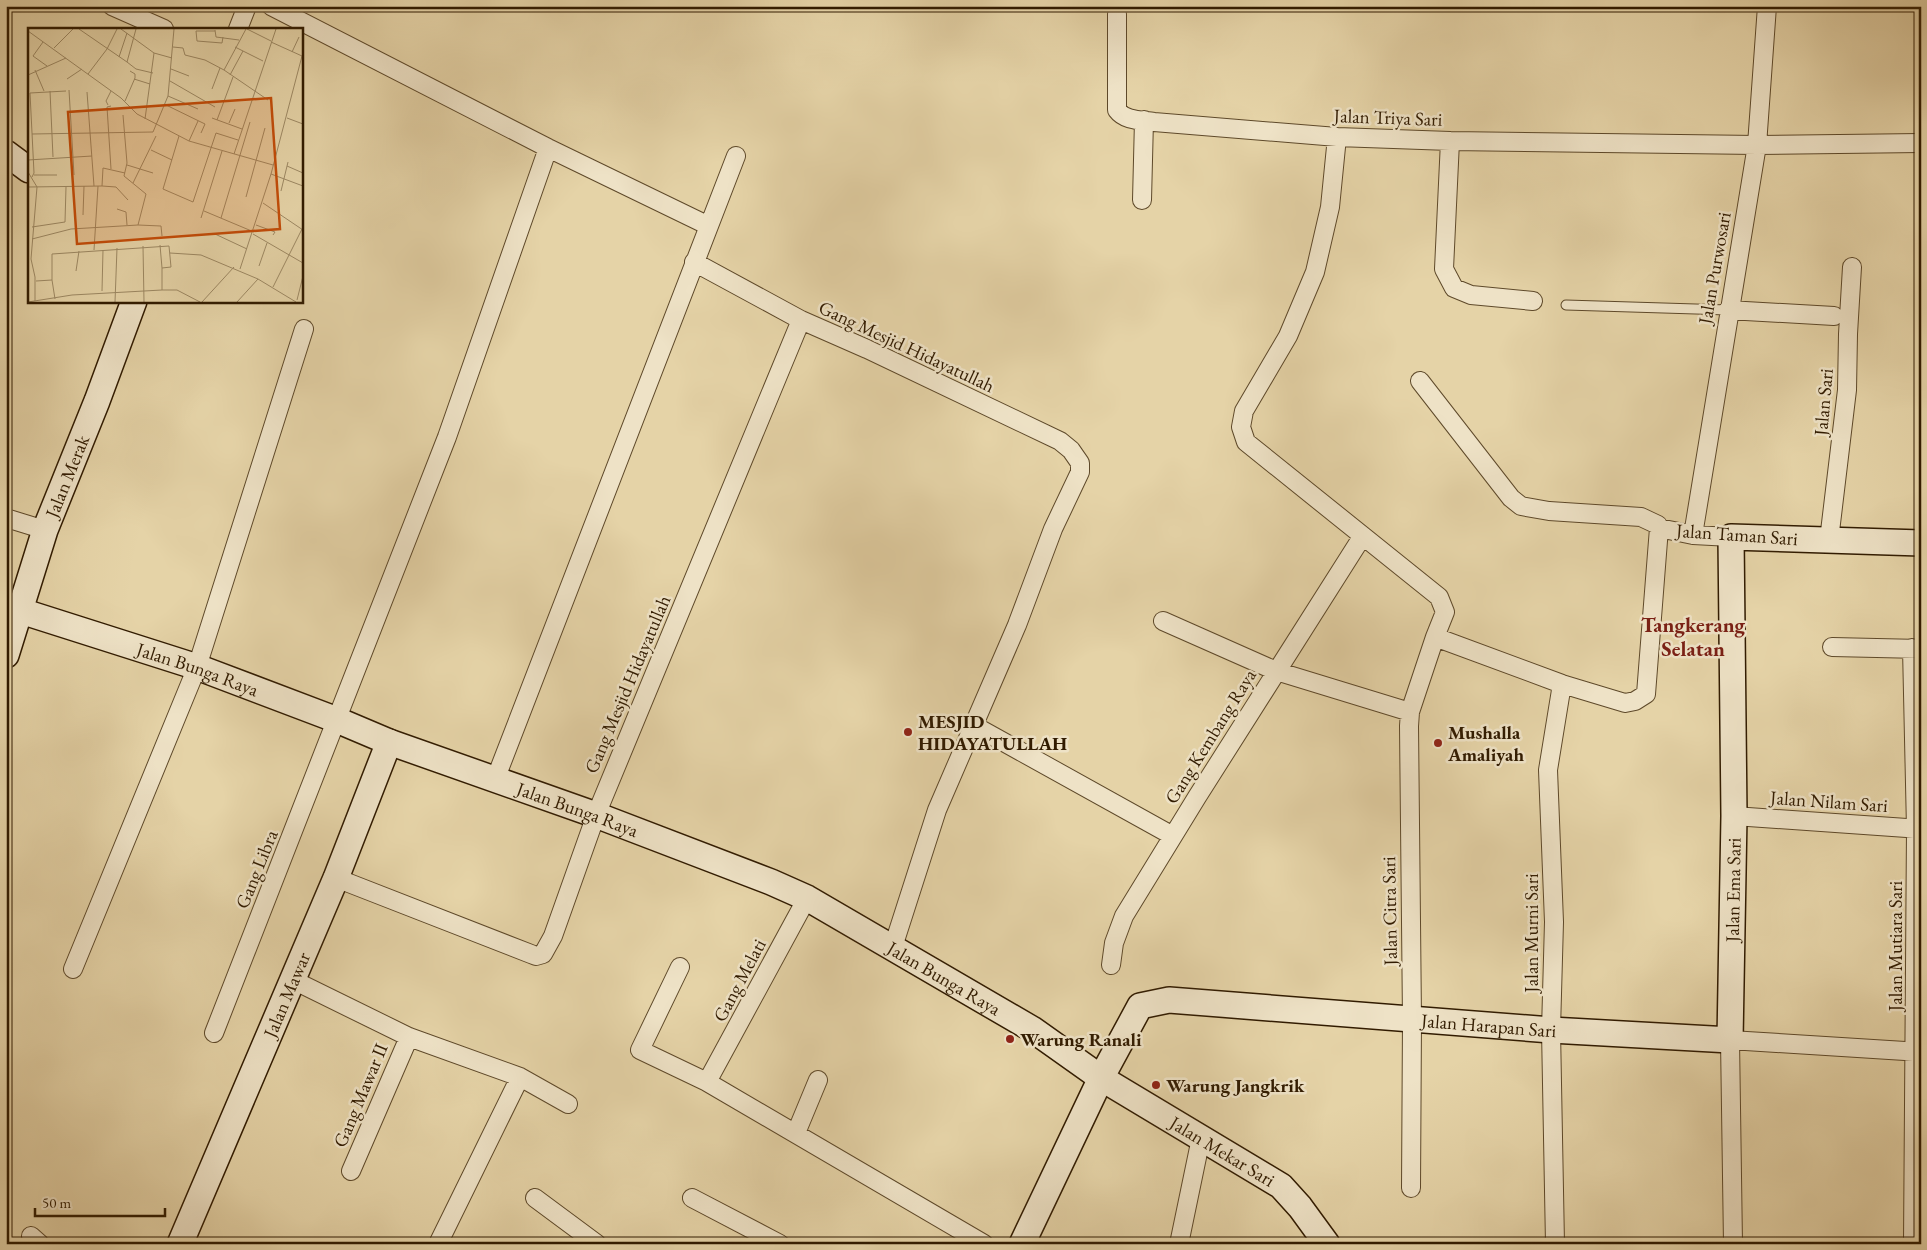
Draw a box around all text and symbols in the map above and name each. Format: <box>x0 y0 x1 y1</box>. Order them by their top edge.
inset map <box>28 28 302 302</box>
street label: Jalan Triya Sari <box>1331 103 1443 132</box>
street label: Jalan Purwosari <box>1692 210 1737 328</box>
street label: Gang Mesjid Hidayatullah <box>815 295 999 398</box>
street label: Jalan Sari <box>1808 367 1839 439</box>
street label: Jalan Merak <box>39 430 95 523</box>
street label: Jalan Taman Sari <box>1673 518 1799 551</box>
street label: Gang Mesjid Hidayatullah <box>579 591 676 777</box>
district label: Tangkerang Selatan <box>1641 611 1746 662</box>
street label: Jalan Bunga Raya <box>132 636 263 702</box>
street label: Gang Kembang Raya <box>1159 664 1262 808</box>
place label: MESJID HIDAYATULLAH <box>918 709 1067 756</box>
place label: Mushalla Amaliyah <box>1447 720 1524 767</box>
marker: MESJID HIDAYATULLAH <box>902 726 914 738</box>
marker: Mushalla Amaliyah <box>1432 737 1444 749</box>
street label: Jalan Bunga Raya <box>511 775 642 843</box>
street label: Jalan Nilam Sari <box>1767 785 1889 818</box>
street label: Gang Libra <box>229 826 284 912</box>
street label: Jalan Ema Sari <box>1720 837 1747 944</box>
street label: Jalan Citra Sari <box>1376 856 1403 968</box>
street label: Jalan Murni Sari <box>1519 873 1544 995</box>
street label: Jalan Mutiara Sari <box>1883 880 1908 1013</box>
street label: Gang Melati <box>707 934 772 1026</box>
street label: Jalan Bunga Raya <box>881 934 1006 1021</box>
street label: Jalan Mawar <box>257 948 316 1043</box>
street label: Jalan Harapan Sari <box>1418 1008 1557 1043</box>
place label: Warung Ranali <box>1020 1027 1142 1052</box>
marker: Warung Ranali <box>1004 1033 1016 1045</box>
street label: Gang Mawar II <box>327 1039 394 1151</box>
place label: Warung Jangkrik <box>1166 1073 1305 1098</box>
marker: Warung Jangkrik <box>1150 1079 1162 1091</box>
street label: Jalan Mekar Sari <box>1164 1109 1280 1193</box>
scale bar <box>35 1185 165 1217</box>
text: 50 m <box>42 1193 71 1212</box>

